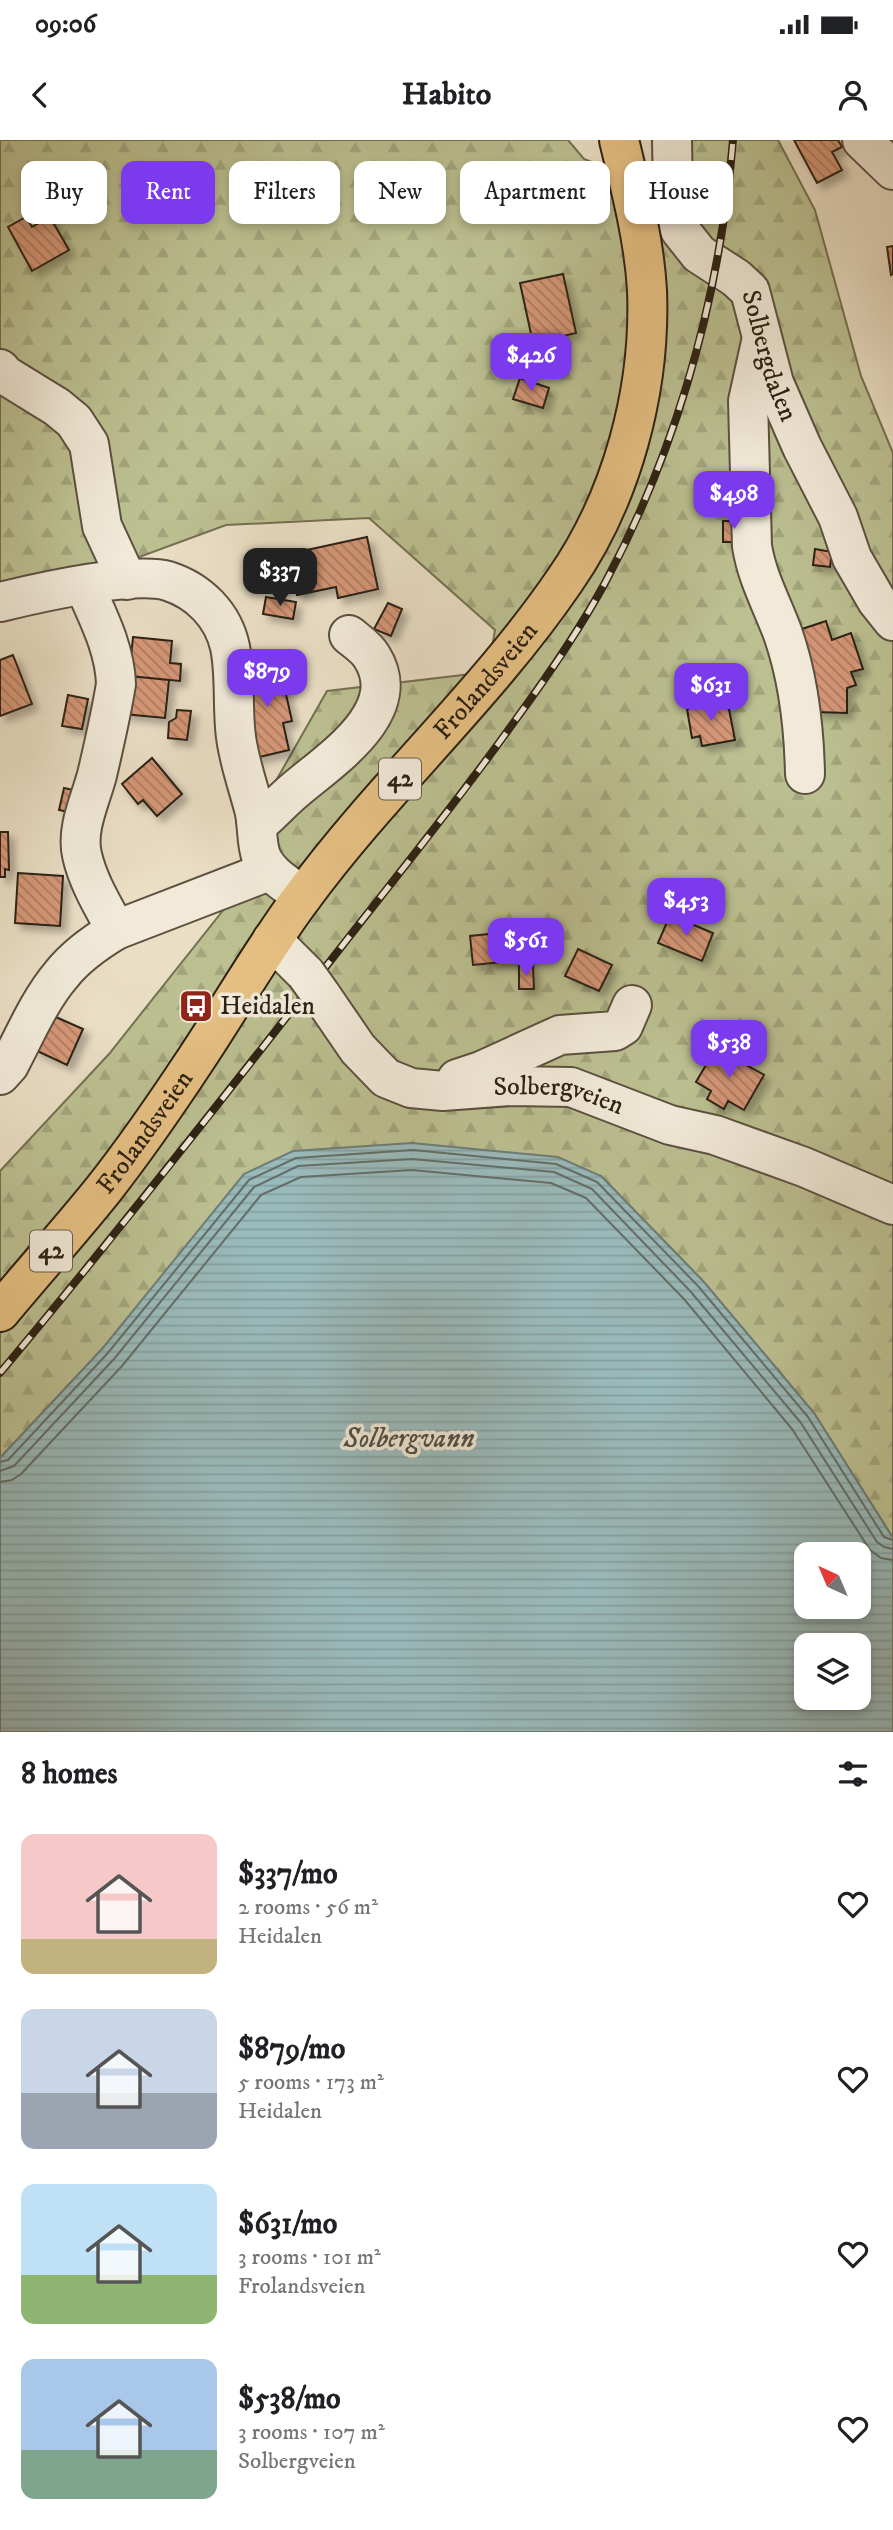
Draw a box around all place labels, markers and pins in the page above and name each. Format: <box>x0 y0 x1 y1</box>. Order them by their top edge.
pin: $426 <box>490 334 572 393</box>
pin: $498 <box>693 472 775 531</box>
pin: $337 <box>239 548 321 608</box>
pin: $879 <box>226 650 308 709</box>
pin: $631 <box>670 664 752 723</box>
pin: $453 <box>645 878 727 938</box>
pin: $561 <box>485 918 567 978</box>
bus stop icon: Heidalen <box>177 987 215 1025</box>
place label: Heidalen <box>220 990 315 1023</box>
pin: $538 <box>688 1020 770 1080</box>

